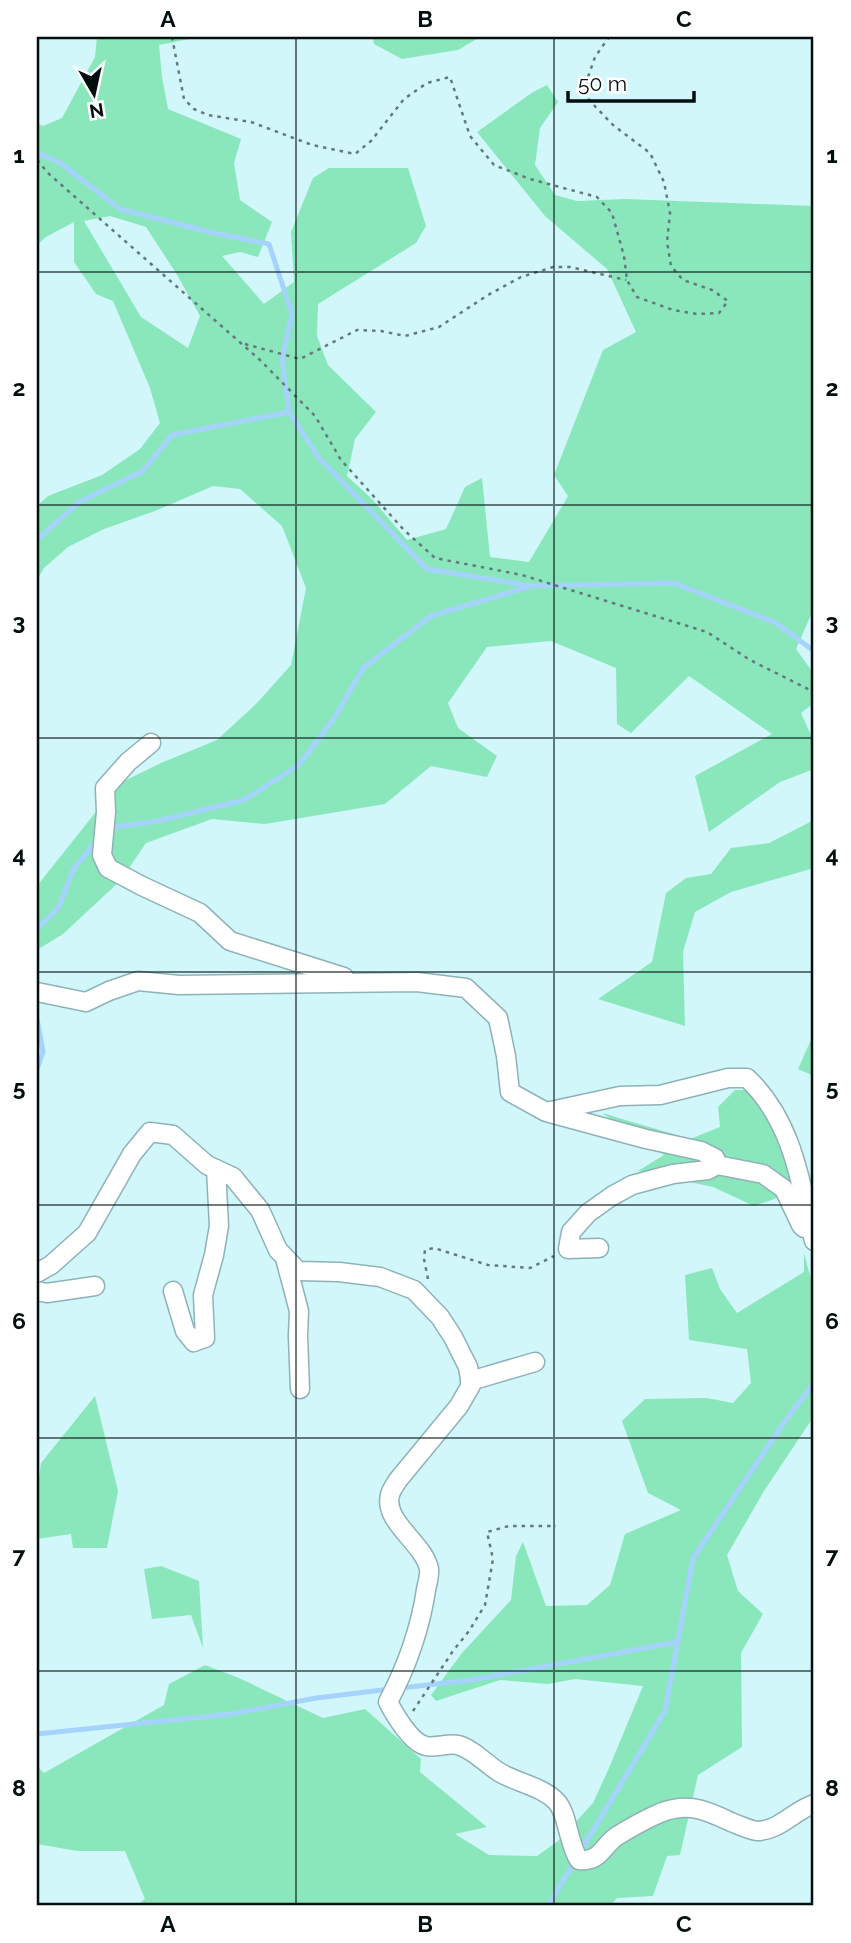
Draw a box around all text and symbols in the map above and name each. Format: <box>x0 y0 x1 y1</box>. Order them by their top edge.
text: A <box>160 5 176 32</box>
text: B <box>417 5 433 32</box>
text: C <box>676 5 692 32</box>
north arrow <box>60 60 130 130</box>
scale bar <box>568 60 694 104</box>
text: 50 m <box>578 71 627 96</box>
text: N <box>88 99 106 123</box>
text: 1 <box>13 141 25 168</box>
text: 1 <box>826 141 838 168</box>
text: 2 <box>13 374 25 401</box>
text: 2 <box>826 374 838 401</box>
text: 3 <box>13 608 25 635</box>
text: 3 <box>826 608 838 635</box>
text: 4 <box>12 841 26 868</box>
text: 4 <box>825 841 839 868</box>
text: 5 <box>13 1074 26 1101</box>
text: 5 <box>826 1074 839 1101</box>
text: 6 <box>12 1307 26 1334</box>
text: 6 <box>825 1307 839 1334</box>
text: 7 <box>13 1541 26 1568</box>
text: 7 <box>826 1541 839 1568</box>
text: 8 <box>12 1774 26 1801</box>
text: 8 <box>825 1774 839 1801</box>
text: A <box>160 1910 176 1937</box>
text: B <box>417 1910 433 1937</box>
text: C <box>676 1910 692 1937</box>

